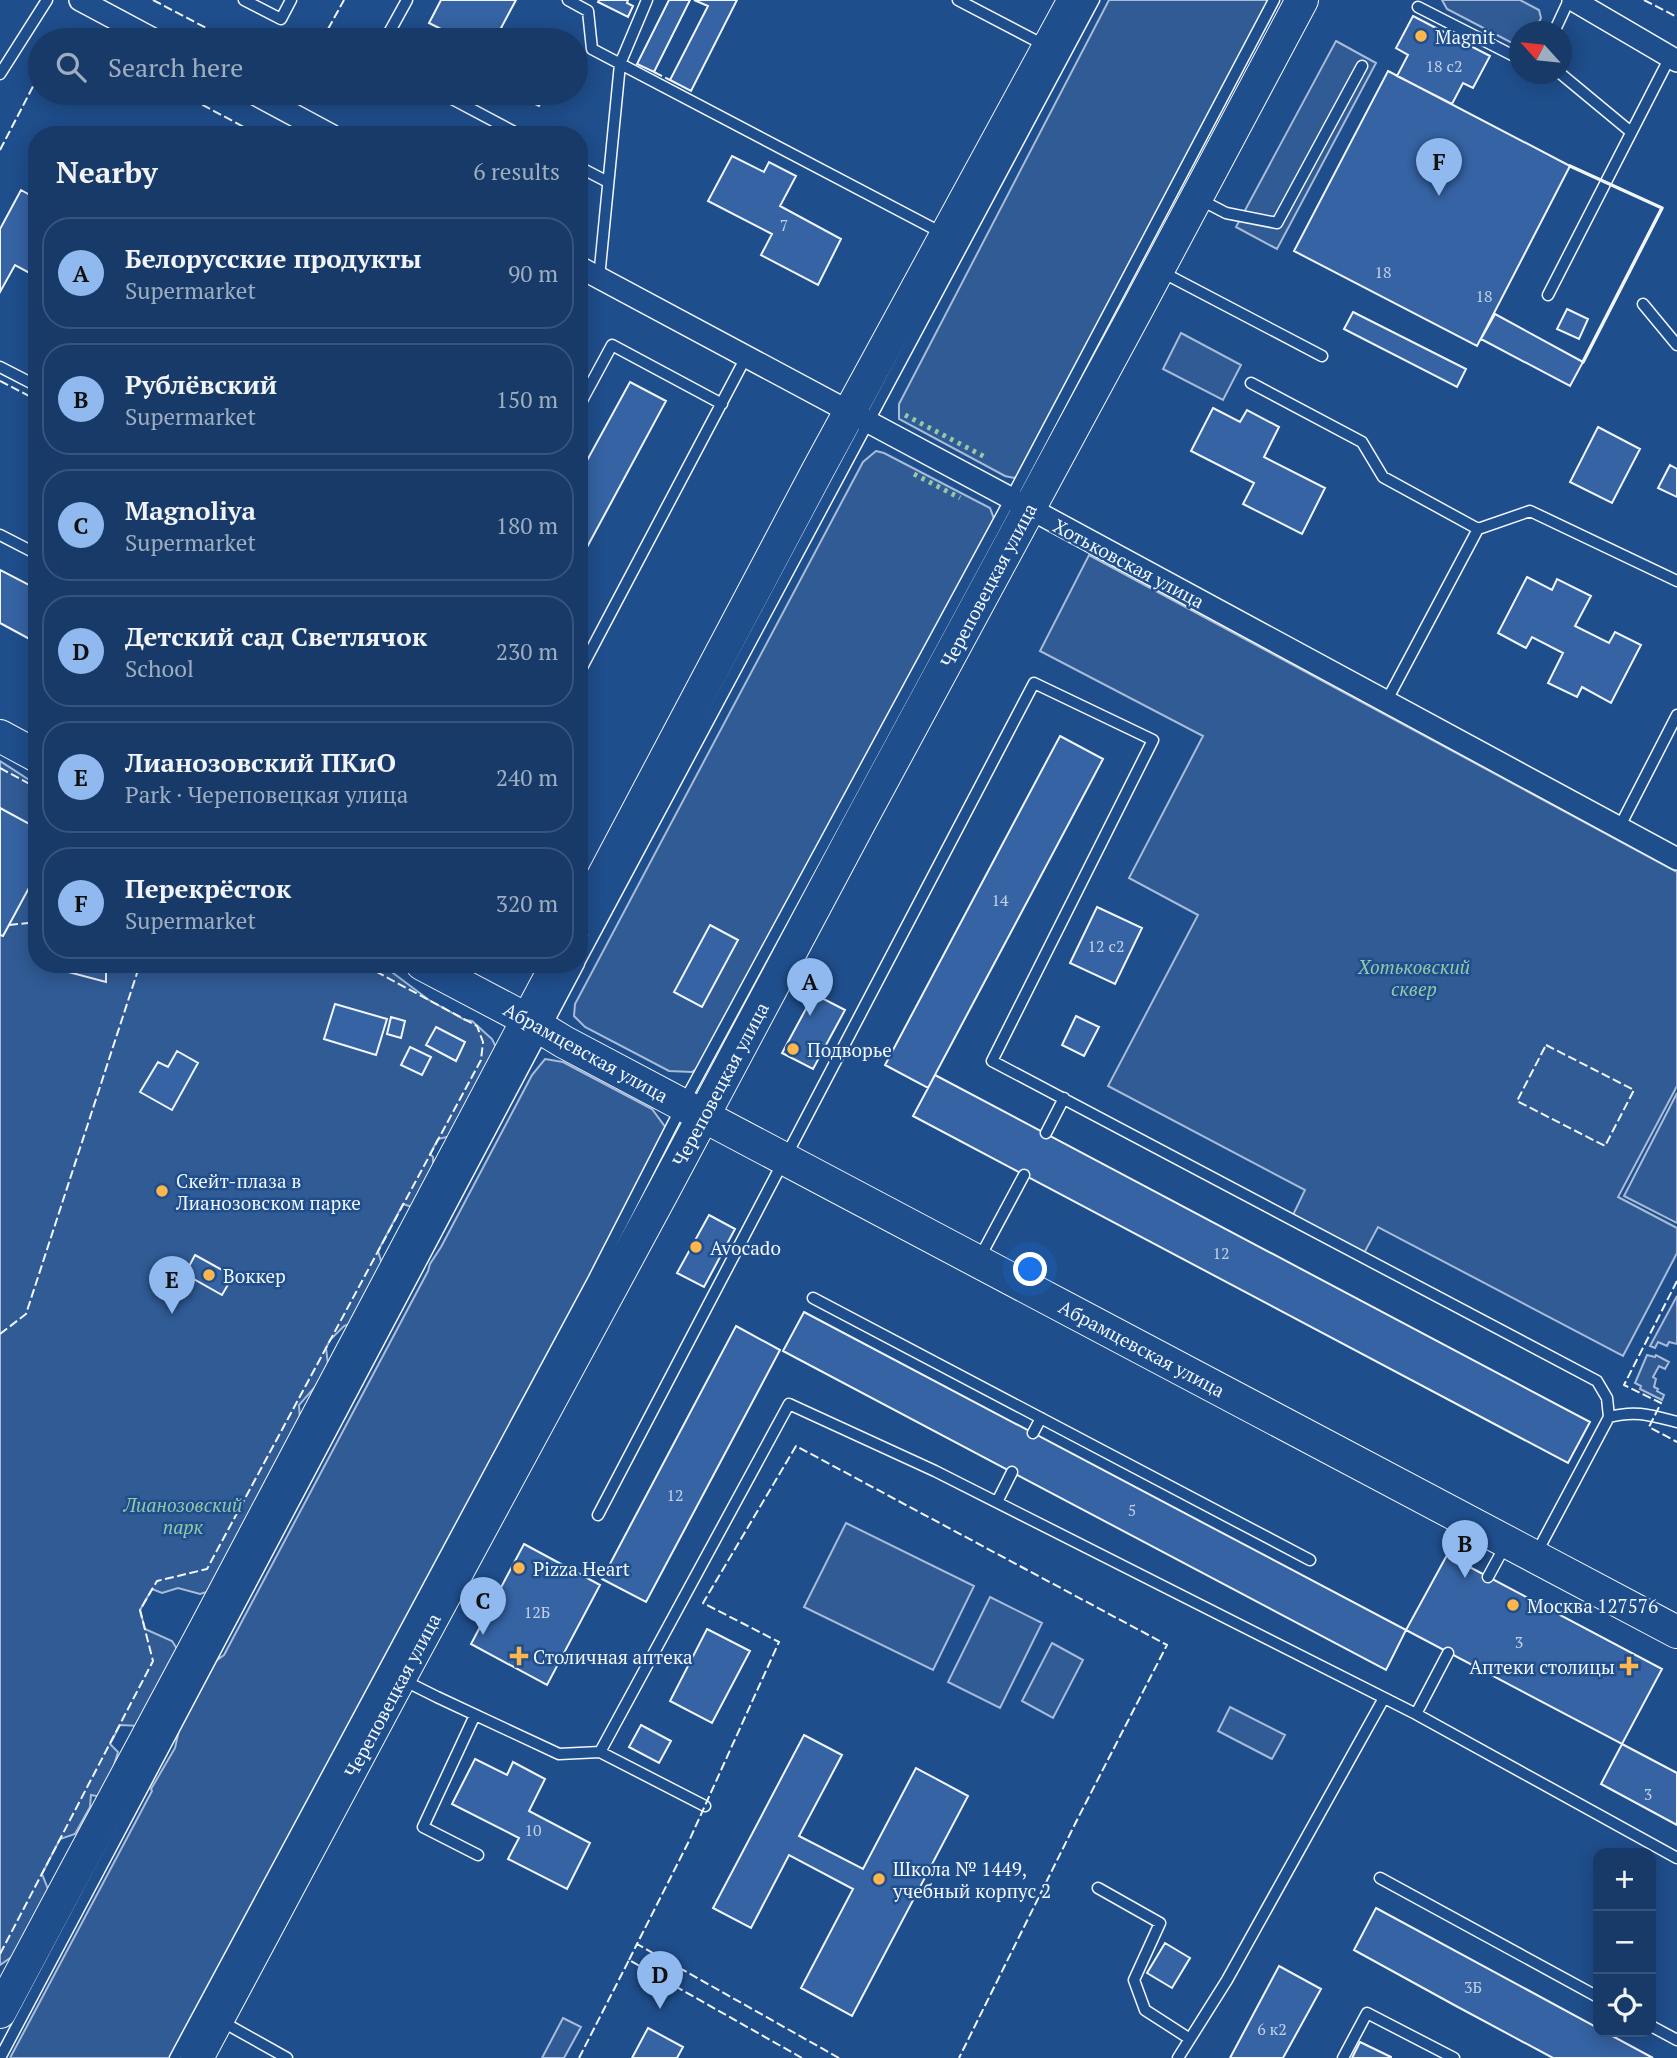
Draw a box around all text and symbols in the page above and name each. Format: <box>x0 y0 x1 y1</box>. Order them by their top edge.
north arrow <box>1509 21 1572 84</box>
place label: Magnit <box>1435 24 1495 49</box>
search box <box>28 28 588 105</box>
marker: Magnit <box>1413 28 1429 44</box>
icon: search <box>52 48 90 86</box>
text: Search here <box>108 50 243 84</box>
house number: 18 с2 <box>1426 55 1462 77</box>
pin: F <box>1416 138 1462 196</box>
text: Nearby <box>56 152 158 192</box>
text: 6 results <box>473 156 560 187</box>
house number: 7 <box>780 214 788 236</box>
text: Белорусские продукты <box>125 241 422 275</box>
text: A <box>73 258 89 289</box>
text: 90 m <box>508 258 558 289</box>
house number: 18 <box>1374 261 1392 283</box>
text: Supermarket <box>125 275 256 306</box>
house number: 18 <box>1475 285 1493 307</box>
text: Рублёвский <box>125 367 277 401</box>
text: B <box>74 384 88 415</box>
text: 150 m <box>496 384 558 415</box>
text: Supermarket <box>125 401 256 432</box>
text: Magnoliya <box>125 493 256 527</box>
street label: Череповецкая улица <box>934 498 1042 671</box>
text: C <box>74 510 89 541</box>
text: 180 m <box>496 510 558 541</box>
street label: Хотьковская улица <box>1049 513 1209 614</box>
text: Supermarket <box>125 527 256 558</box>
text: Детский сад Светлячок <box>125 619 427 653</box>
text: D <box>73 636 89 667</box>
text: 230 m <box>496 636 558 667</box>
text: School <box>125 653 194 684</box>
text: Лианозовский ПКиО <box>125 745 396 779</box>
text: E <box>74 762 88 793</box>
text: 240 m <box>496 762 558 793</box>
text: Park · Череповецкая улица <box>125 779 408 810</box>
text: Перекрёсток <box>125 871 291 905</box>
text: F <box>74 888 88 919</box>
text: 320 m <box>496 888 558 919</box>
house number: 14 <box>991 889 1009 911</box>
text: Supermarket <box>125 905 256 936</box>
house number: 12 с2 <box>1088 935 1124 957</box>
park label: Хотьковский сквер <box>1357 954 1470 1001</box>
pin: A <box>787 958 833 1016</box>
street label: Абрамцевская улица <box>499 996 673 1108</box>
street label: Череповецкая улица <box>666 997 774 1170</box>
place label: Подворье <box>807 1037 892 1062</box>
marker: Подворье <box>785 1041 801 1057</box>
place label: Скейт-плаза в Лианозовском парке <box>175 1168 361 1215</box>
marker: Скейт-плаза в Лианозовском парке <box>154 1183 170 1199</box>
place label: Avocado <box>710 1235 781 1260</box>
marker: Avocado <box>688 1239 704 1255</box>
house number: 12 <box>1212 1242 1230 1264</box>
your location <box>1013 1252 1047 1286</box>
pin: E <box>149 1256 195 1314</box>
place label: Воккер <box>223 1263 286 1288</box>
marker: Воккер <box>201 1267 217 1283</box>
street label: Абрамцевская улица <box>1055 1294 1230 1403</box>
house number: 12 <box>666 1484 684 1506</box>
park label: Лианозовский парк <box>123 1492 242 1539</box>
house number: 5 <box>1128 1499 1136 1521</box>
pin: B <box>1442 1520 1488 1578</box>
place label: Pizza Heart <box>533 1556 630 1581</box>
marker: Pizza Heart <box>511 1560 527 1576</box>
pin: C <box>460 1577 506 1635</box>
place label: Москва 127576 <box>1527 1593 1658 1618</box>
marker: Москва 127576 <box>1505 1597 1521 1613</box>
house number: 12Б <box>524 1601 550 1623</box>
street label: Череповецкая улица <box>338 1608 446 1781</box>
house number: 3 <box>1515 1631 1523 1653</box>
place label: Столичная аптека <box>533 1644 693 1669</box>
marker: Столичная аптека <box>511 1648 527 1664</box>
place label: Аптеки столицы <box>1469 1654 1615 1679</box>
marker: Аптеки столицы <box>1621 1658 1637 1674</box>
house number: 3 <box>1644 1783 1652 1805</box>
house number: 10 <box>524 1819 542 1841</box>
map controls <box>1593 1848 1656 2037</box>
button: + <box>1593 1848 1656 1911</box>
place label: Школа № 1449, учебный корпус 2 <box>892 1856 1051 1903</box>
marker: Школа № 1449, учебный корпус 2 <box>871 1871 887 1887</box>
button: − <box>1593 1911 1656 1974</box>
pin: D <box>637 1951 683 2009</box>
button: locate <box>1593 1974 1656 2037</box>
house number: 3Б <box>1464 1976 1482 1998</box>
house number: 6 к2 <box>1257 2018 1287 2040</box>

